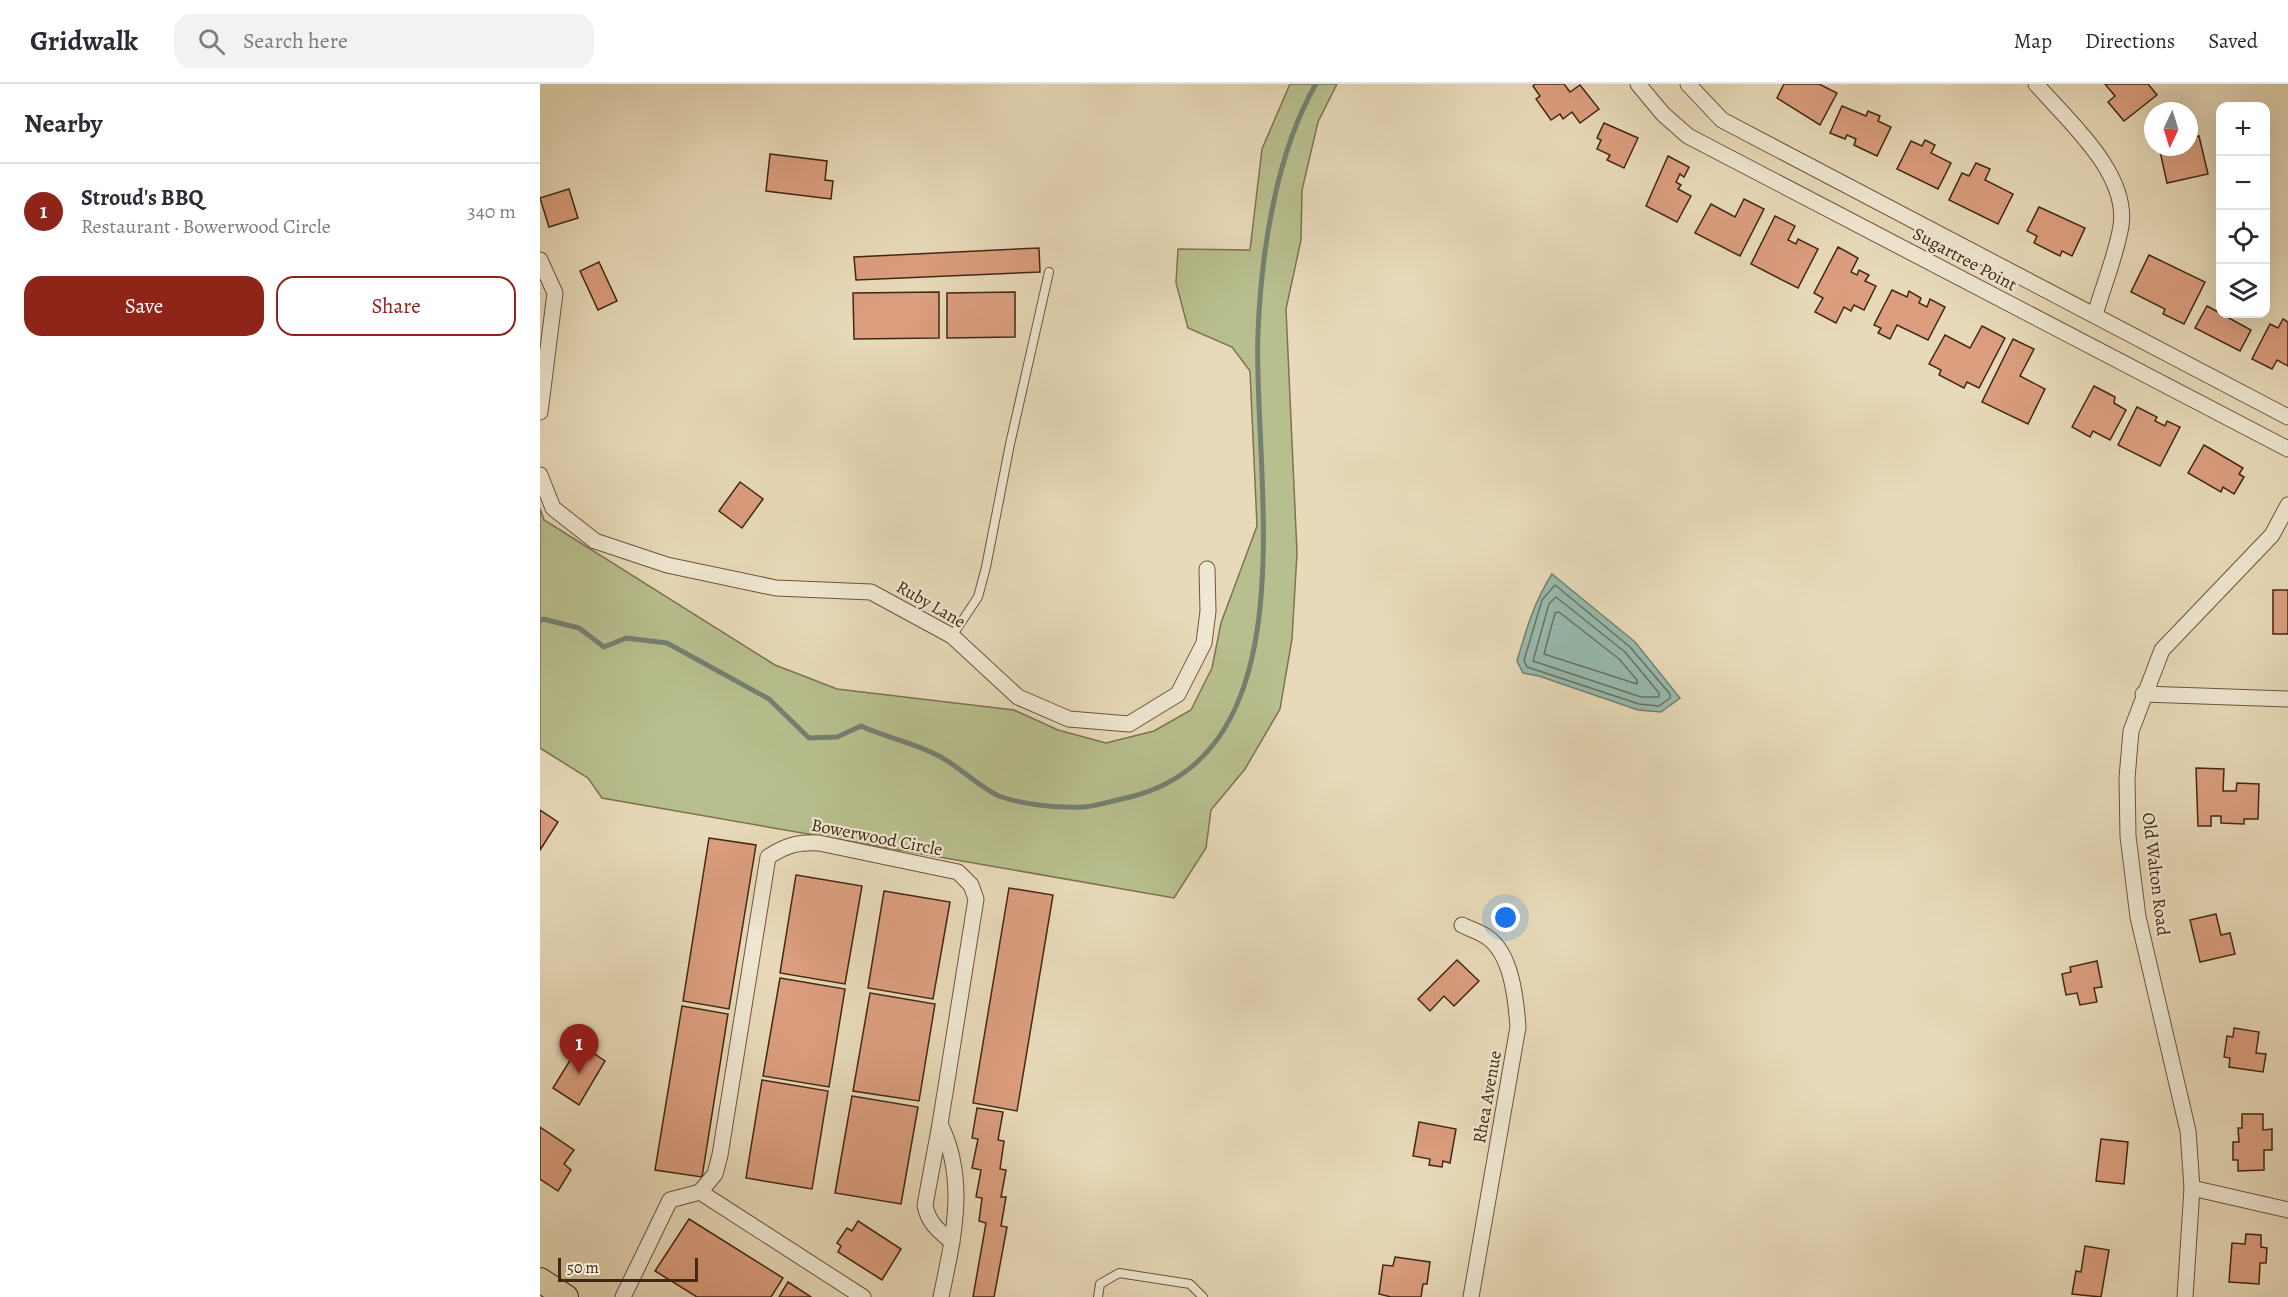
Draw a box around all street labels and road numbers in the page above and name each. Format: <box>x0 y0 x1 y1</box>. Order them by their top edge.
street label: Sugartree Point <box>1909 221 2021 297</box>
street label: Ruby Lane <box>892 575 970 633</box>
street label: Old Walton Road <box>2137 811 2176 937</box>
street label: Bowerwood Circle <box>809 813 945 861</box>
street label: Rhea Avenue <box>1467 1049 1507 1145</box>

